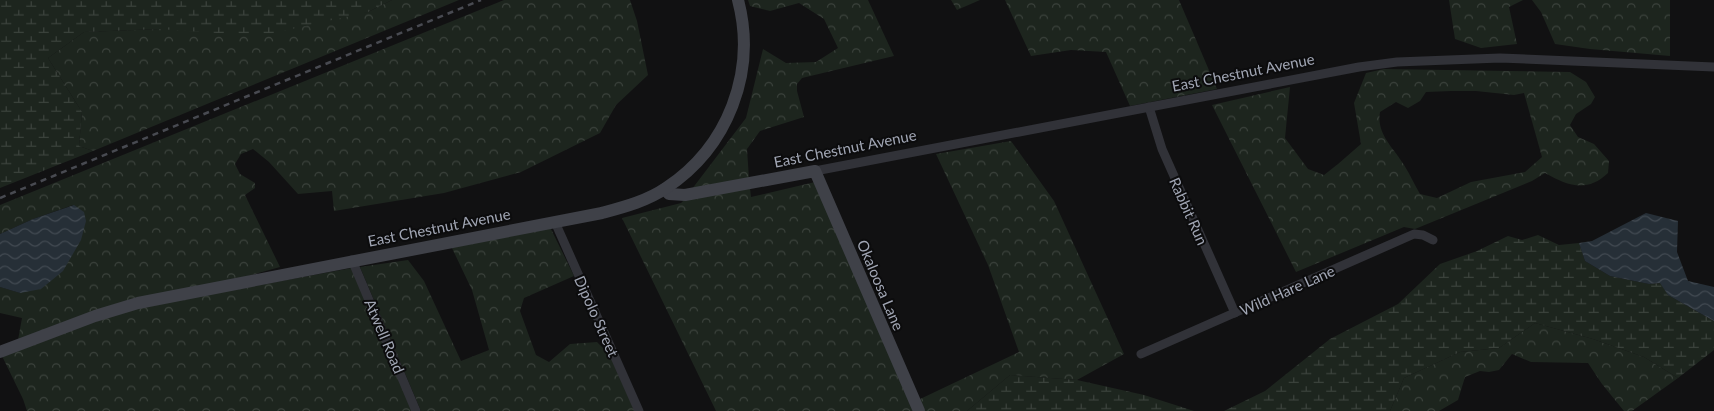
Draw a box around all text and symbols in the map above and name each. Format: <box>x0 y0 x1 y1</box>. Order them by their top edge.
street label: East Chestnut Avenue <box>1170 49 1316 95</box>
street label: East Chestnut Avenue <box>772 125 918 171</box>
street label: Rabbit Run <box>1166 174 1212 248</box>
street label: East Chestnut Avenue <box>366 204 512 250</box>
street label: Okaloosa Lane <box>854 237 908 333</box>
street label: Wild Hare Lane <box>1237 261 1337 319</box>
street label: Dipolo Street <box>571 273 623 360</box>
street label: Atwell Road <box>361 296 409 376</box>

